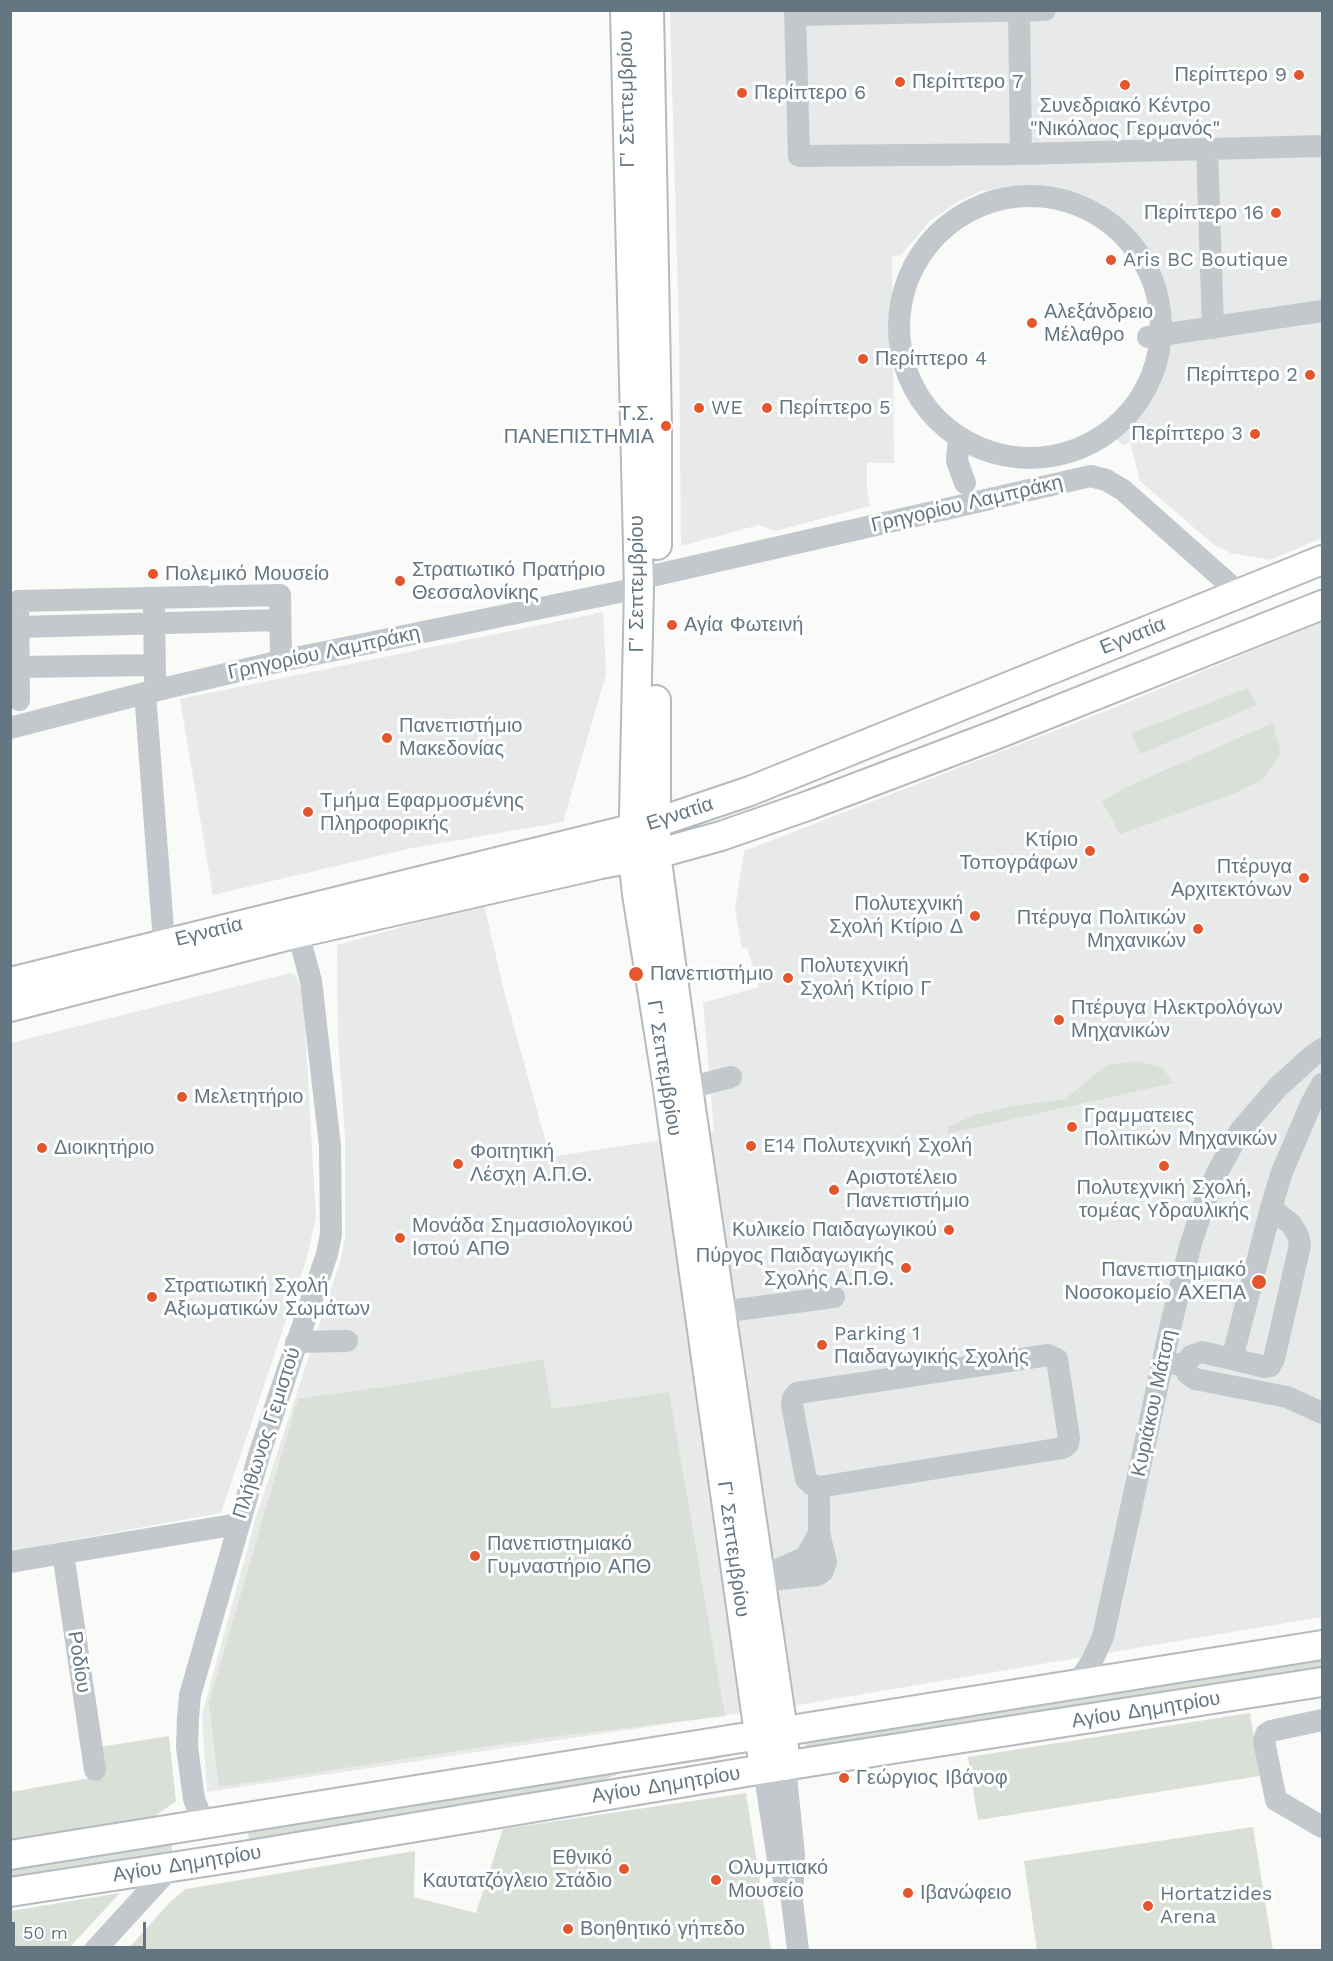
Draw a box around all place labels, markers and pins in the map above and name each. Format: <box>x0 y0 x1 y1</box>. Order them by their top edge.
place label: Περίπτερο 9 <box>1175 63 1287 87</box>
marker: Περίπτερο 9 <box>1292 68 1306 82</box>
place label: Περίπτερο 7 <box>912 70 1023 94</box>
marker: Περίπτερο 7 <box>893 75 907 89</box>
marker: Συνεδριακό Κέντρο "Νικόλαος Γερμανός" <box>1118 78 1132 92</box>
place label: Περίπτερο 6 <box>754 81 866 105</box>
marker: Περίπτερο 6 <box>735 86 749 100</box>
place label: Συνεδριακό Κέντρο "Νικόλαος Γερμανός" <box>1030 94 1220 141</box>
place label: Περίπτερο 16 <box>1144 201 1264 225</box>
marker: Περίπτερο 16 <box>1269 206 1283 220</box>
place label: Aris BC Boutique <box>1123 248 1288 272</box>
marker: Aris BC Boutique <box>1104 253 1118 267</box>
place label: Αλεξάνδρειο Μέλαθρο <box>1044 300 1153 347</box>
marker: Αλεξάνδρειο Μέλαθρο <box>1025 316 1039 330</box>
place label: Περίπτερο 4 <box>875 347 987 371</box>
marker: Περίπτερο 4 <box>856 352 870 366</box>
place label: Περίπτερο 2 <box>1186 363 1298 387</box>
marker: Περίπτερο 2 <box>1303 368 1317 382</box>
place label: WE <box>711 396 743 420</box>
place label: Περίπτερο 5 <box>779 396 891 420</box>
marker: WE <box>692 401 706 415</box>
marker: Περίπτερο 5 <box>760 401 774 415</box>
place label: Τ.Σ. ΠΑΝΕΠΙΣΤΗΜΙΑ <box>504 402 654 449</box>
marker: Τ.Σ. ΠΑΝΕΠΙΣΤΗΜΙΑ <box>659 419 673 433</box>
place label: Περίπτερο 3 <box>1131 422 1243 446</box>
marker: Περίπτερο 3 <box>1248 427 1262 441</box>
place label: Στρατιωτικό Πρατήριο Θεσσαλονίκης <box>412 558 605 605</box>
place label: Πολεμικό Μουσείο <box>165 562 329 586</box>
marker: Πολεμικό Μουσείο <box>146 567 160 581</box>
marker: Στρατιωτικό Πρατήριο Θεσσαλονίκης <box>393 574 407 588</box>
place label: Αγία Φωτεινή <box>684 613 803 637</box>
marker: Αγία Φωτεινή <box>665 618 679 632</box>
place label: Πανεπιστήμιο Μακεδονίας <box>399 714 522 761</box>
marker: Πανεπιστήμιο Μακεδονίας <box>380 731 394 745</box>
place label: Τμήμα Εφαρμοσμένης Πληροφορικής <box>320 789 524 836</box>
marker: Τμήμα Εφαρμοσμένης Πληροφορικής <box>301 805 315 819</box>
place label: Κτίριο Τοπογράφων <box>959 828 1078 875</box>
marker: Κτίριο Τοπογράφων <box>1083 844 1097 858</box>
place label: Πτέρυγα Αρχιτεκτόνων <box>1171 855 1292 902</box>
marker: Πτέρυγα Αρχιτεκτόνων <box>1297 871 1311 885</box>
place label: Πολυτεχνική Σχολή Κτίριο Δ <box>829 892 963 939</box>
place label: Πτέρυγα Πολιτικών Μηχανικών <box>1017 906 1186 953</box>
marker: Πολυτεχνική Σχολή Κτίριο Δ <box>968 909 982 923</box>
marker: Πτέρυγα Πολιτικών Μηχανικών <box>1191 922 1205 936</box>
place label: Πολυτεχνική Σχολή Κτίριο Γ <box>800 954 931 1001</box>
place label: Πανεπιστήμιο <box>650 962 773 986</box>
marker: Πανεπιστήμιο <box>627 965 645 983</box>
marker: Πολυτεχνική Σχολή Κτίριο Γ <box>781 971 795 985</box>
place label: Πτέρυγα Ηλεκτρολόγων Μηχανικών <box>1071 996 1283 1043</box>
marker: Πτέρυγα Ηλεκτρολόγων Μηχανικών <box>1052 1013 1066 1027</box>
place label: Μελετητήριο <box>194 1085 303 1109</box>
marker: Μελετητήριο <box>175 1090 189 1104</box>
place label: Γραμματειες Πολιτικών Μηχανικών <box>1084 1104 1277 1151</box>
marker: Γραμματειες Πολιτικών Μηχανικών <box>1065 1120 1079 1134</box>
place label: E14 Πολυτεχνική Σχολή <box>763 1134 972 1158</box>
place label: Διοικητήριο <box>54 1136 154 1160</box>
marker: E14 Πολυτεχνική Σχολή <box>744 1139 758 1153</box>
place label: Φοιτητική Λέσχη Α.Π.Θ. <box>470 1140 592 1187</box>
marker: Διοικητήριο <box>35 1141 49 1155</box>
marker: Φοιτητική Λέσχη Α.Π.Θ. <box>451 1157 465 1171</box>
marker: Πολυτεχνική Σχολή, τομέας Yδραυλικής <box>1157 1159 1171 1173</box>
place label: Αριστοτέλειο Πανεπιστήμιο <box>846 1166 969 1213</box>
place label: Πολυτεχνική Σχολή, τομέας Yδραυλικής <box>1077 1176 1251 1223</box>
marker: Αριστοτέλειο Πανεπιστήμιο <box>827 1183 841 1197</box>
place label: Μονάδα Σημασιολογικού Ιστού ΑΠΘ <box>412 1214 633 1261</box>
place label: Κυλικείο Παιδαγωγικού <box>732 1218 937 1242</box>
marker: Κυλικείο Παιδαγωγικού <box>942 1223 956 1237</box>
marker: Μονάδα Σημασιολογικού Ιστού ΑΠΘ <box>393 1231 407 1245</box>
place label: Πύργος Παιδαγωγικής Σχολής Α.Π.Θ. <box>696 1244 894 1291</box>
place label: Πανεπιστημιακό Νοσοκομείο ΑΧΕΠΑ <box>1065 1258 1246 1305</box>
marker: Πύργος Παιδαγωγικής Σχολής Α.Π.Θ. <box>899 1261 913 1275</box>
marker: Πανεπιστημιακό Νοσοκομείο ΑΧΕΠΑ <box>1250 1273 1268 1291</box>
place label: Στρατιωτική Σχολή Αξιωματικών Σωμάτων <box>164 1274 370 1321</box>
marker: Στρατιωτική Σχολή Αξιωματικών Σωμάτων <box>145 1290 159 1304</box>
place label: Parking 1 Παιδαγωγικής Σχολής <box>834 1322 1029 1369</box>
marker: Parking 1 Παιδαγωγικής Σχολής <box>815 1338 829 1352</box>
place label: Πανεπιστημιακό Γυμναστήριο ΑΠΘ <box>487 1532 651 1579</box>
marker: Πανεπιστημιακό Γυμναστήριο ΑΠΘ <box>468 1549 482 1563</box>
place label: Γεώργιος Ιβάνοφ <box>856 1766 1008 1790</box>
marker: Γεώργιος Ιβάνοφ <box>837 1771 851 1785</box>
place label: Εθνικό Καυτατζόγλειο Στάδιο <box>422 1846 612 1893</box>
place label: Ολυμπιακό Μουσείο <box>728 1856 828 1903</box>
marker: Εθνικό Καυτατζόγλειο Στάδιο <box>617 1862 631 1876</box>
marker: Ολυμπιακό Μουσείο <box>709 1873 723 1887</box>
place label: Ιβανώφειο <box>920 1881 1012 1905</box>
place label: Hortatzides Arena <box>1160 1882 1272 1929</box>
marker: Ιβανώφειο <box>901 1886 915 1900</box>
marker: Hortatzides Arena <box>1141 1899 1155 1913</box>
place label: Βοηθητικό γήπεδο <box>580 1917 745 1941</box>
marker: Βοηθητικό γήπεδο <box>561 1922 575 1936</box>

